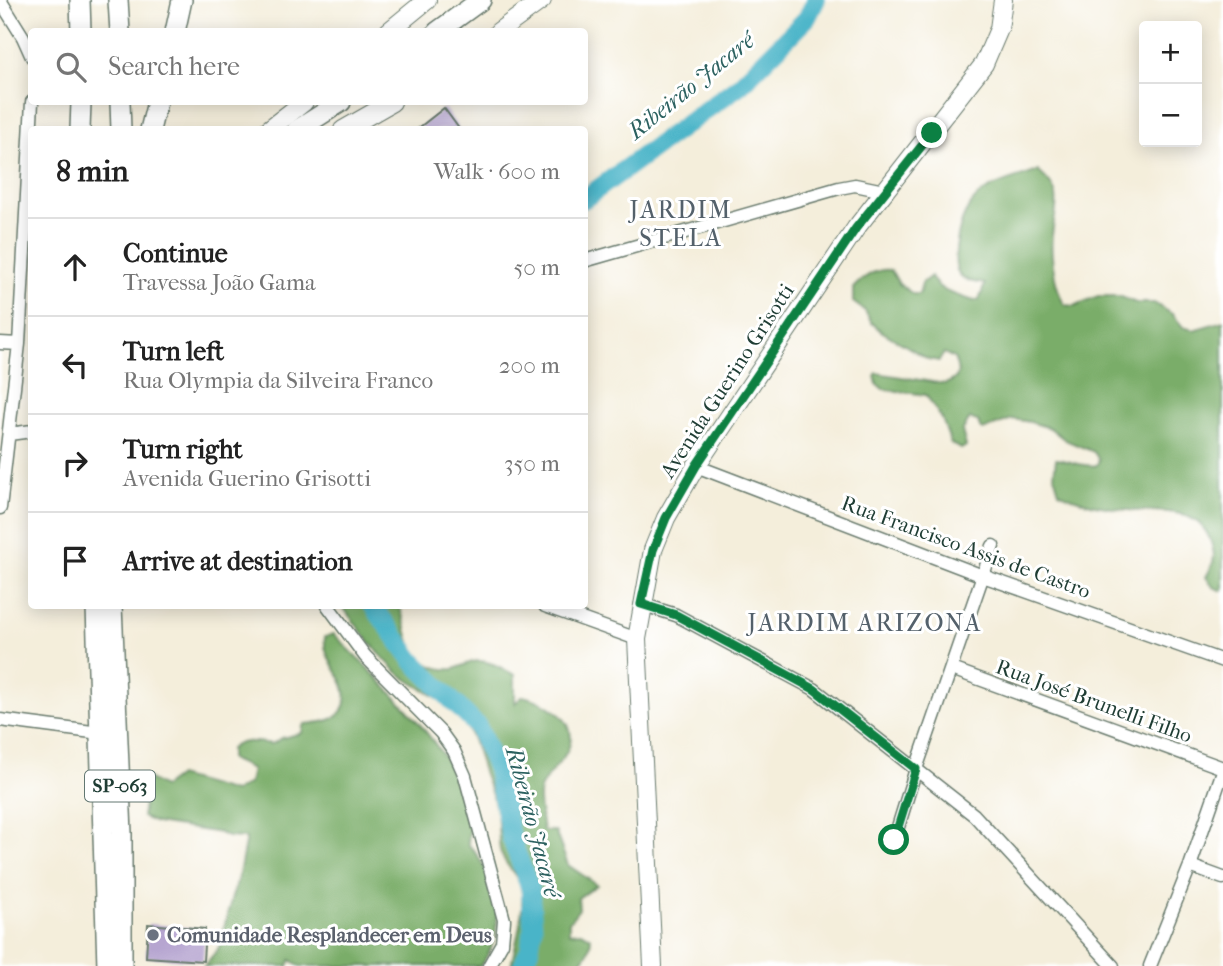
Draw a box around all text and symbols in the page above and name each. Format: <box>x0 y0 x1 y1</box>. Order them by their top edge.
map controls <box>1139 21 1202 147</box>
button: + <box>1139 21 1202 84</box>
water label: Ribeirão Jacaré <box>621 25 762 146</box>
search box <box>28 28 588 105</box>
icon: search <box>52 48 90 86</box>
text: Search here <box>108 51 240 82</box>
button: − <box>1139 84 1202 147</box>
route end <box>916 117 947 148</box>
text: 8 min <box>56 154 129 189</box>
text: Walk · 600 m <box>434 158 560 185</box>
district label: JARDIM STELA <box>627 196 733 252</box>
text: Continue <box>123 238 228 269</box>
icon: ahead <box>56 248 94 286</box>
text: 50 m <box>513 254 560 281</box>
text: Travessa João Gama <box>123 269 316 296</box>
street label: Avenida Guerino Grisotti <box>655 279 799 483</box>
text: Turn left <box>123 336 224 367</box>
icon: left <box>56 346 94 384</box>
text: 200 m <box>499 352 560 379</box>
text: Rua Olympia da Silveira Franco <box>123 367 433 394</box>
text: Turn right <box>123 434 243 465</box>
icon: right <box>56 444 94 482</box>
text: 350 m <box>504 450 560 477</box>
text: Avenida Guerino Grisotti <box>123 465 371 492</box>
street label: Rua Francisco Assis de Castro <box>838 491 1094 603</box>
icon: arrive <box>56 542 94 580</box>
text: Arrive at destination <box>123 546 353 577</box>
district label: JARDIM ARIZONA <box>746 609 982 637</box>
street label: Rua José Brunelli Filho <box>993 654 1195 748</box>
water label: Ribeirão Jacaré <box>499 742 567 904</box>
road number: SP-063 <box>85 771 155 802</box>
route start <box>878 824 909 855</box>
place label: Comunidade Resplandecer em Deus <box>167 923 492 947</box>
marker: Comunidade Resplandecer em Deus <box>145 927 161 943</box>

